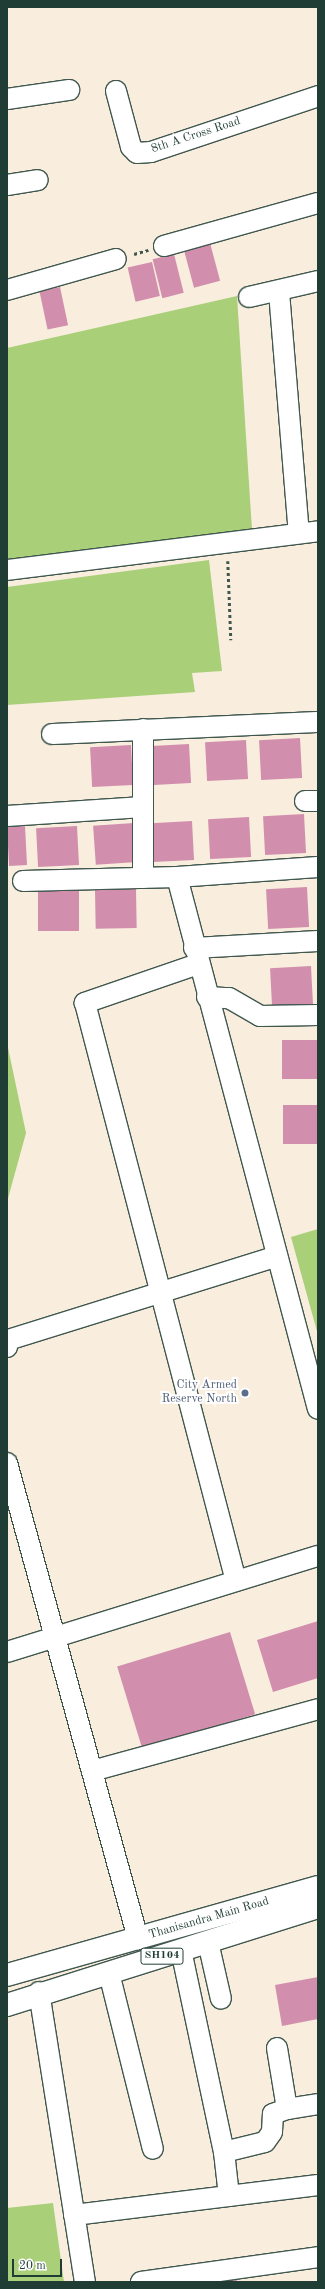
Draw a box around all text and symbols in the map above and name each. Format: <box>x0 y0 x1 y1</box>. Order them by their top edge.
street label: 8th A Cross Road <box>150 115 242 157</box>
place label: City Armed Reserve North <box>162 1379 237 1407</box>
marker: City Armed Reserve North <box>240 1388 250 1398</box>
street label: Thanisandra Main Road <box>147 1895 271 1943</box>
road number: SH104 <box>140 1947 184 1965</box>
scale bar <box>14 2251 64 2277</box>
text: 20 m <box>19 2260 46 2272</box>

